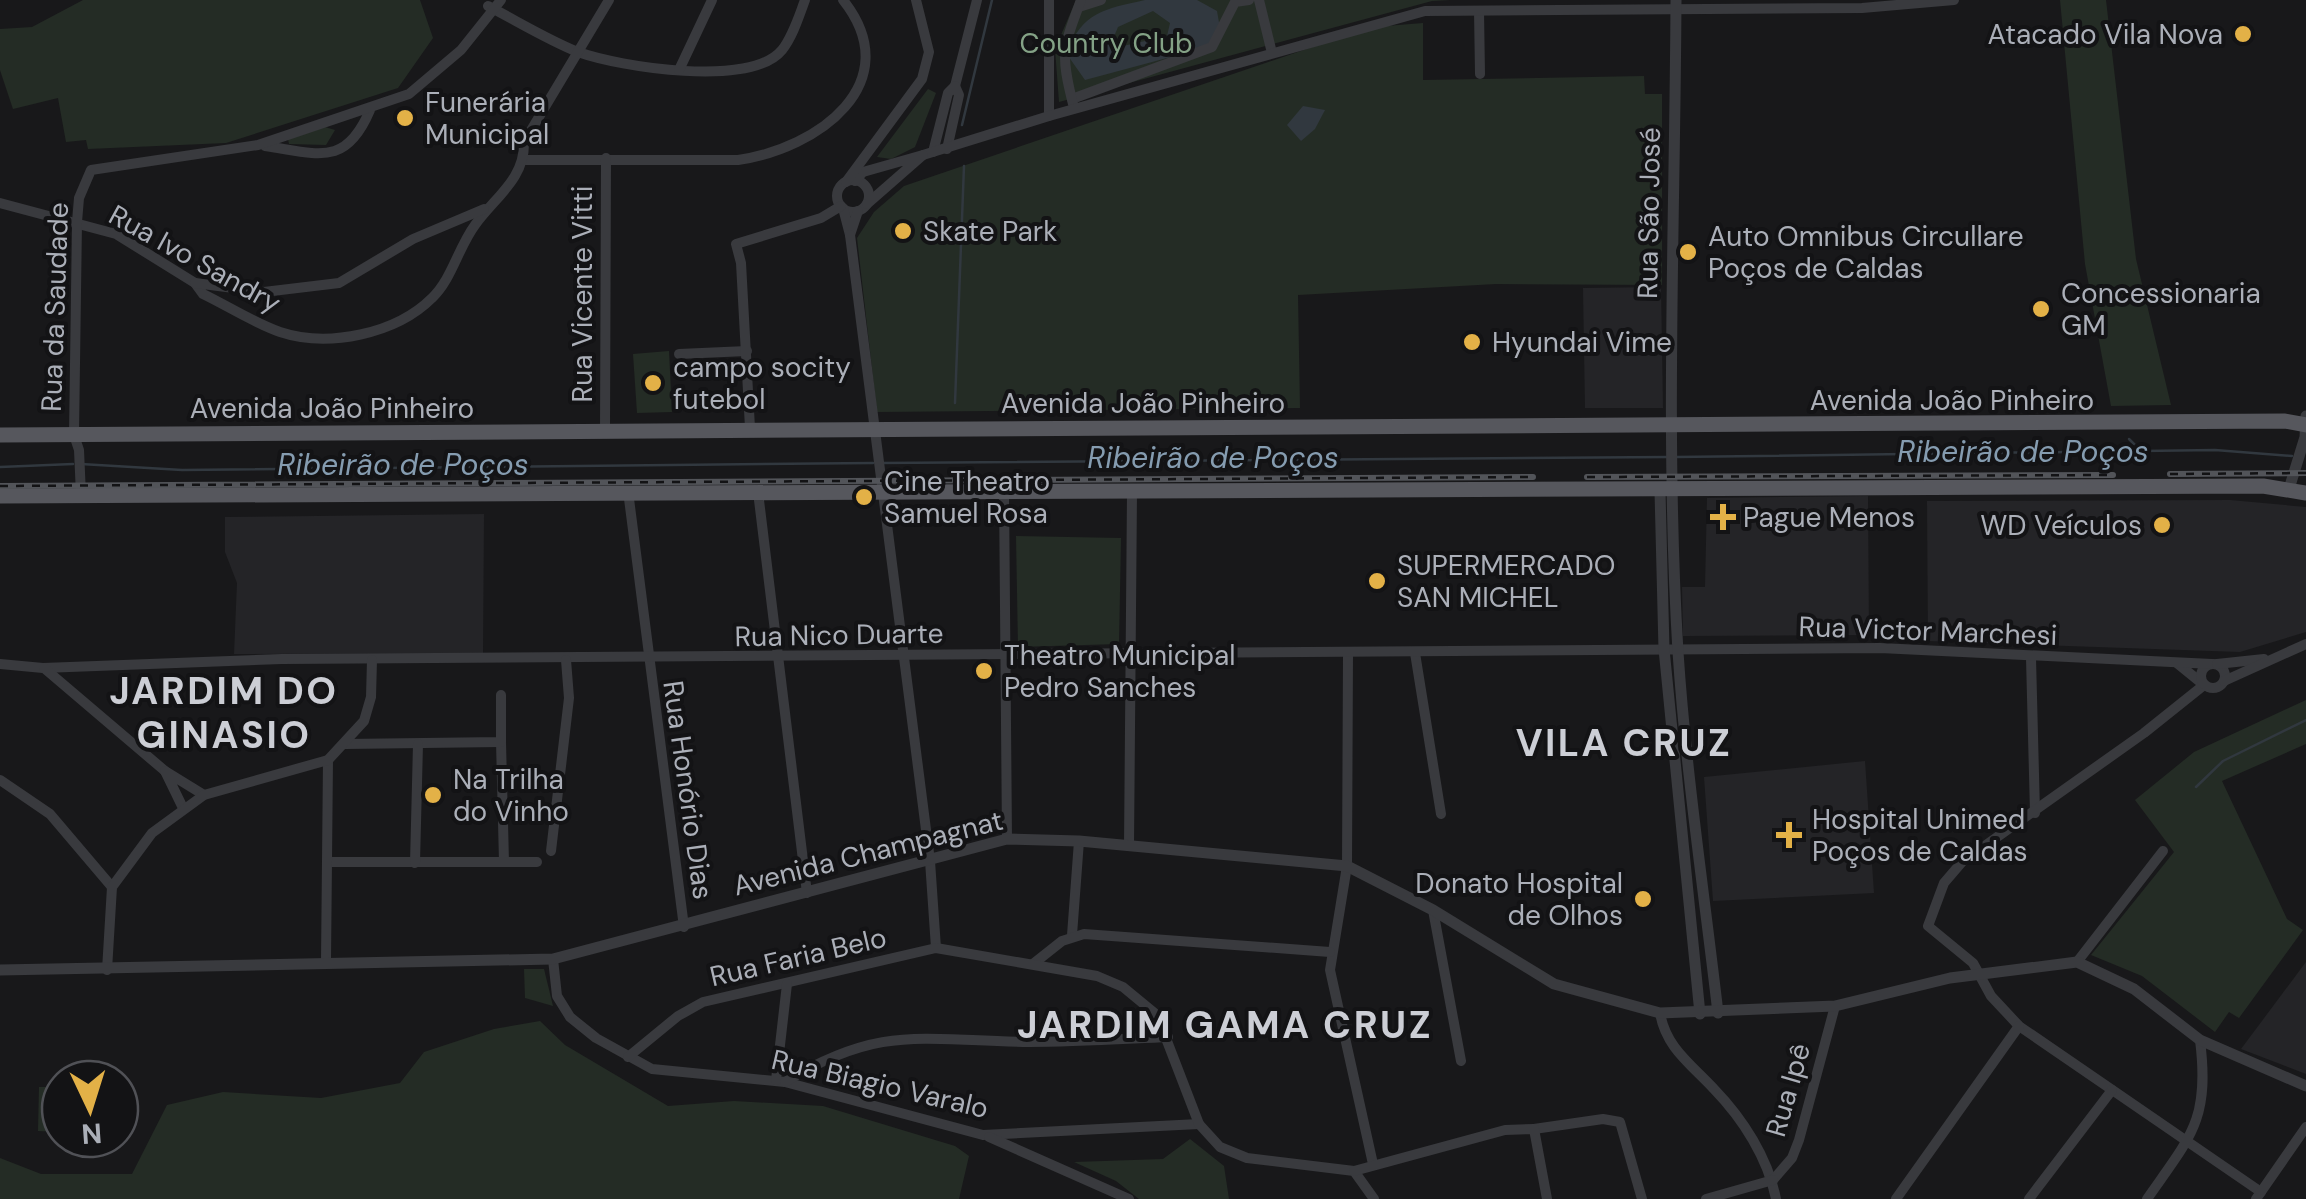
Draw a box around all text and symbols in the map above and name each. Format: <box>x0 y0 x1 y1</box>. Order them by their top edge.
place label: Atacado Vila Nova <box>1988 16 2223 53</box>
marker: Atacado Vila Nova <box>2232 23 2254 45</box>
park label: Country Club <box>1019 25 1193 62</box>
place label: Funerária Municipal <box>425 84 549 153</box>
marker: Funerária Municipal <box>394 107 416 129</box>
street label: Rua São José <box>1629 127 1669 299</box>
street label: Rua Vicente Vitti <box>564 186 601 402</box>
street label: Rua Ivo Sandry <box>102 197 288 321</box>
street label: Rua da Saudade <box>33 202 77 412</box>
place label: Skate Park <box>923 213 1057 250</box>
place label: Auto Omnibus Circullare Poços de Caldas <box>1708 218 2024 287</box>
marker: Skate Park <box>892 220 914 242</box>
marker: Auto Omnibus Circullare Poços de Caldas <box>1677 241 1699 263</box>
place label: Concessionaria GM <box>2061 275 2261 344</box>
marker: Concessionaria GM <box>2030 298 2052 320</box>
place label: Hyundai Vime <box>1492 324 1672 361</box>
marker: Hyundai Vime <box>1461 331 1483 353</box>
place label: campo socity futebol <box>673 349 851 418</box>
marker: campo socity futebol <box>642 372 664 394</box>
street label: Avenida João Pinheiro <box>1810 382 2094 419</box>
street label: Avenida João Pinheiro <box>1001 385 1285 422</box>
street label: Avenida João Pinheiro <box>190 390 474 427</box>
water label: Ribeirão de Poços <box>1897 432 2149 471</box>
water label: Ribeirão de Poços <box>1087 438 1339 477</box>
water label: Ribeirão de Poços <box>277 445 529 484</box>
place label: Cine Theatro Samuel Rosa <box>884 463 1050 532</box>
marker: Cine Theatro Samuel Rosa <box>853 486 875 508</box>
place label: Pague Menos <box>1743 499 1915 536</box>
marker: Pague Menos <box>1712 506 1734 528</box>
place label: WD Veículos <box>1980 507 2142 544</box>
marker: WD Veículos <box>2151 514 2173 536</box>
place label: SUPERMERCADO SAN MICHEL <box>1397 547 1615 616</box>
marker: SUPERMERCADO SAN MICHEL <box>1366 570 1388 592</box>
street label: Rua Victor Marchesi <box>1798 608 2058 654</box>
street label: Rua Nico Duarte <box>734 615 944 655</box>
place label: Theatro Municipal Pedro Sanches <box>1004 637 1236 706</box>
marker: Theatro Municipal Pedro Sanches <box>973 660 995 682</box>
district label: JARDIM DO GINASIO <box>109 666 339 760</box>
street label: Rua Honório Dias <box>654 678 722 902</box>
district label: VILA CRUZ <box>1516 718 1732 768</box>
place label: Na Trilha do Vinho <box>453 761 569 830</box>
marker: Na Trilha do Vinho <box>422 784 444 806</box>
place label: Hospital Unimed Poços de Caldas <box>1812 801 2027 870</box>
street label: Avenida Champagnat <box>729 802 1007 904</box>
marker: Hospital Unimed Poços de Caldas <box>1776 822 1802 848</box>
place label: Donato Hospital de Olhos <box>1415 865 1623 934</box>
marker: Donato Hospital de Olhos <box>1632 888 1654 910</box>
street label: Rua Faria Belo <box>706 919 890 995</box>
district label: JARDIM GAMA CRUZ <box>1017 1000 1433 1050</box>
street label: Rua Ipê <box>1757 1039 1819 1141</box>
street label: Rua Biagio Varalo <box>768 1041 992 1127</box>
north arrow <box>40 1059 140 1159</box>
text: N <box>80 1114 103 1153</box>

